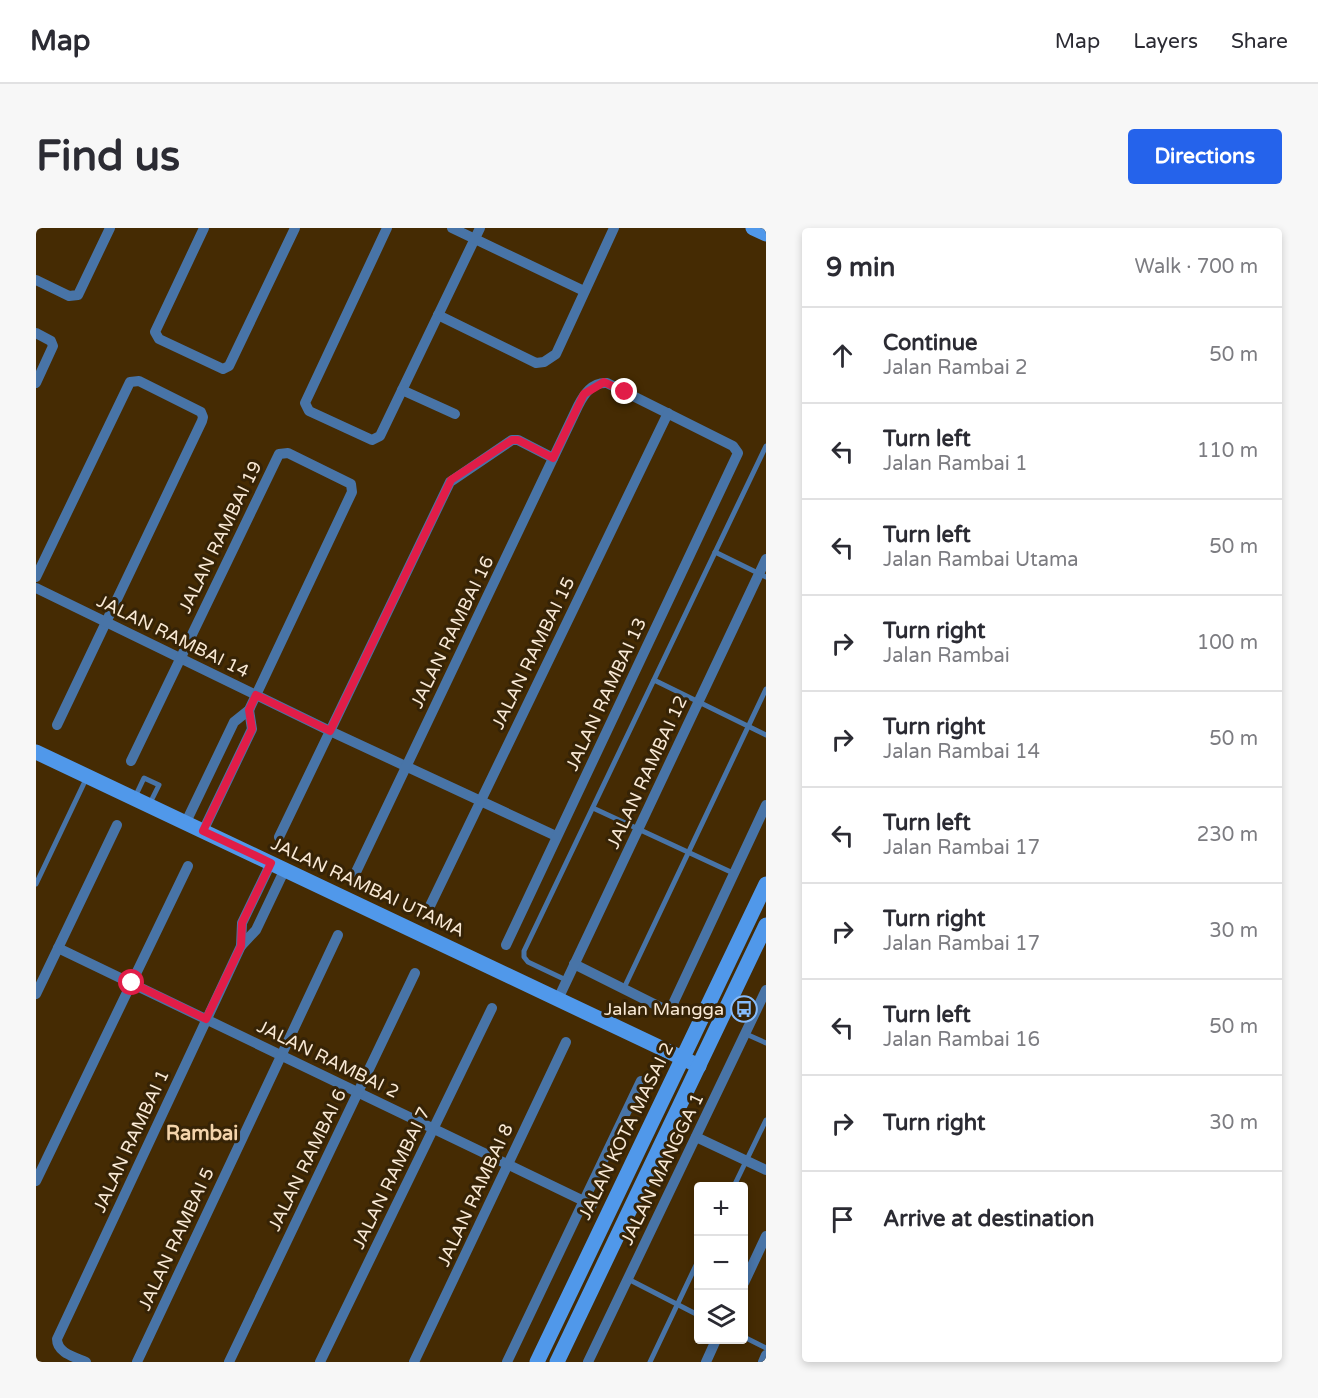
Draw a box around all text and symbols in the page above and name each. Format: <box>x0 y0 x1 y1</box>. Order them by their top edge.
text: Map <box>30 24 90 58</box>
text: Map <box>1055 29 1100 54</box>
text: Layers <box>1133 29 1198 54</box>
text: Share <box>1231 29 1288 54</box>
button: Directions <box>1128 129 1282 184</box>
text: Find us <box>36 131 180 182</box>
text: 9 min <box>826 252 895 283</box>
text: Walk · 700 m <box>1135 255 1258 279</box>
text: Continue <box>883 330 978 356</box>
icon: ahead <box>826 339 859 372</box>
text: 50 m <box>1209 343 1258 367</box>
text: Jalan Rambai 2 <box>883 356 1028 380</box>
route end <box>611 378 637 404</box>
text: Turn left <box>883 426 971 452</box>
icon: left <box>826 435 859 468</box>
text: 110 m <box>1197 439 1258 463</box>
text: Jalan Rambai 1 <box>883 452 1028 476</box>
street label: JALAN RAMBAI 19 <box>174 457 266 617</box>
text: Turn left <box>883 522 971 548</box>
icon: left <box>826 531 859 564</box>
text: 50 m <box>1209 535 1258 559</box>
text: Jalan Rambai Utama <box>883 548 1078 572</box>
street label: JALAN RAMBAI 16 <box>406 552 498 712</box>
street label: JALAN RAMBAI 15 <box>487 573 579 733</box>
street label: JALAN RAMBAI 14 <box>93 590 253 682</box>
street label: JALAN RAMBAI 13 <box>561 614 651 774</box>
text: Turn right <box>883 618 985 644</box>
icon: right <box>826 627 859 660</box>
text: 100 m <box>1197 631 1258 655</box>
text: Jalan Rambai <box>883 644 1010 668</box>
street label: JALAN RAMBAI 12 <box>602 692 692 852</box>
text: Turn right <box>883 714 985 740</box>
icon: right <box>826 723 859 756</box>
text: 50 m <box>1209 727 1258 751</box>
text: Jalan Rambai 14 <box>883 740 1040 764</box>
text: Turn left <box>883 810 971 836</box>
icon: left <box>826 819 859 852</box>
text: 230 m <box>1197 823 1258 847</box>
street label: JALAN RAMBAI UTAMA <box>268 832 468 942</box>
text: Jalan Rambai 17 <box>883 836 1040 860</box>
text: Turn right <box>883 906 985 932</box>
icon: right <box>826 915 859 948</box>
text: 30 m <box>1209 919 1258 943</box>
text: Jalan Rambai 17 <box>883 932 1040 956</box>
route start <box>118 969 144 995</box>
bus stop icon: Jalan Mangga <box>729 994 759 1024</box>
place label: Jalan Mangga <box>604 998 724 1020</box>
text: Turn left <box>883 1002 971 1028</box>
icon: left <box>826 1011 859 1044</box>
street label: JALAN RAMBAI 2 <box>254 1015 402 1103</box>
text: 50 m <box>1209 1015 1258 1039</box>
text: Jalan Rambai 16 <box>883 1028 1040 1052</box>
street label: JALAN KOTA MASAI 2 <box>573 1039 679 1223</box>
street label: JALAN RAMBAI 1 <box>88 1066 174 1216</box>
street label: JALAN RAMBAI 6 <box>263 1086 351 1234</box>
street label: JALAN MANGGA 1 <box>616 1089 708 1249</box>
street label: JALAN RAMBAI 7 <box>347 1104 435 1252</box>
icon: right <box>826 1107 859 1140</box>
text: Turn right <box>883 1110 985 1136</box>
text: 30 m <box>1209 1111 1258 1135</box>
street label: JALAN RAMBAI 8 <box>432 1120 518 1270</box>
district label: Rambai <box>166 1122 238 1146</box>
street label: JALAN RAMBAI 5 <box>133 1164 219 1314</box>
map controls <box>694 1182 748 1344</box>
button: + <box>694 1182 748 1236</box>
icon: arrive <box>826 1203 859 1236</box>
text: Arrive at destination <box>883 1206 1094 1232</box>
button: − <box>694 1236 748 1290</box>
button: layers <box>694 1290 748 1344</box>

